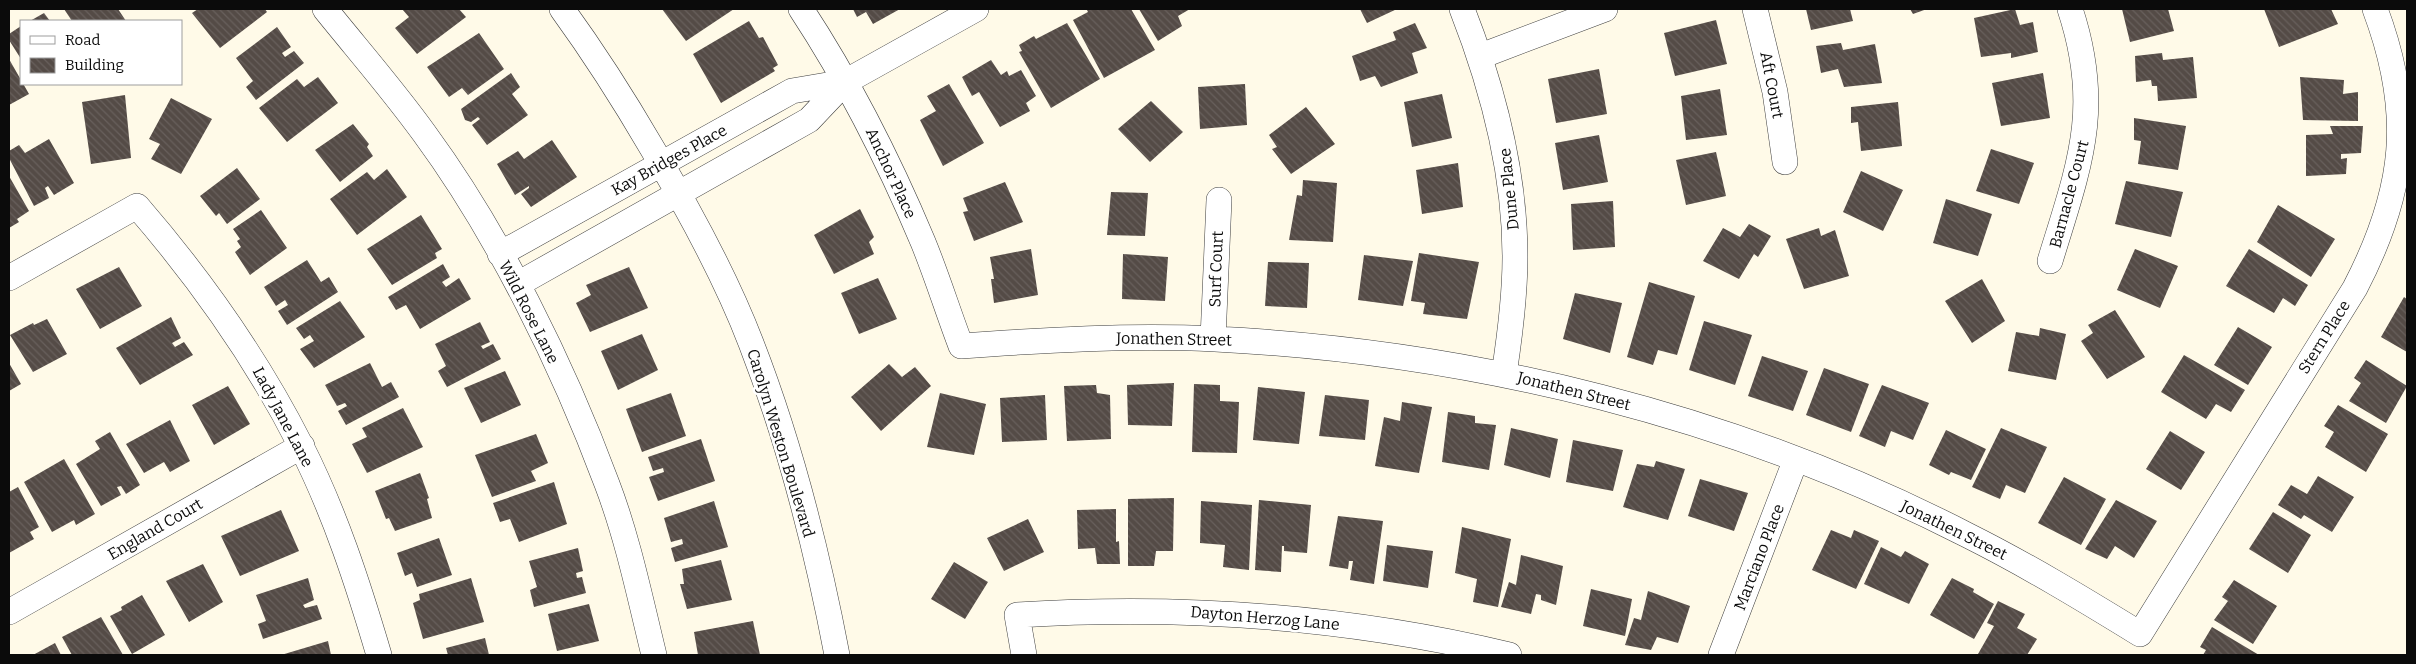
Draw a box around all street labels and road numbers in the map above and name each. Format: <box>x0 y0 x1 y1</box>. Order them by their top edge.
street label: Aft Court <box>1756 50 1788 120</box>
street label: Kay Bridges Place <box>608 120 730 200</box>
street label: Anchor Place <box>862 125 920 221</box>
street label: Barnacle Court <box>2045 138 2093 250</box>
street label: Dune Place <box>1495 147 1523 231</box>
street label: Surf Court <box>1205 230 1227 308</box>
street label: Wild Rose Lane <box>495 257 563 367</box>
street label: Stern Place <box>2294 297 2354 377</box>
street label: Jonathen Street <box>1115 328 1232 350</box>
street label: Carolyn Weston Boulevard <box>743 347 819 540</box>
street label: Lady Jane Lane <box>249 364 317 470</box>
street label: Jonathen Street <box>1514 368 1633 414</box>
street label: England Court <box>104 494 206 564</box>
street label: Jonathen Street <box>1897 496 2010 564</box>
street label: Marciano Place <box>1730 501 1788 613</box>
street label: Dayton Herzog Lane <box>1190 602 1340 634</box>

